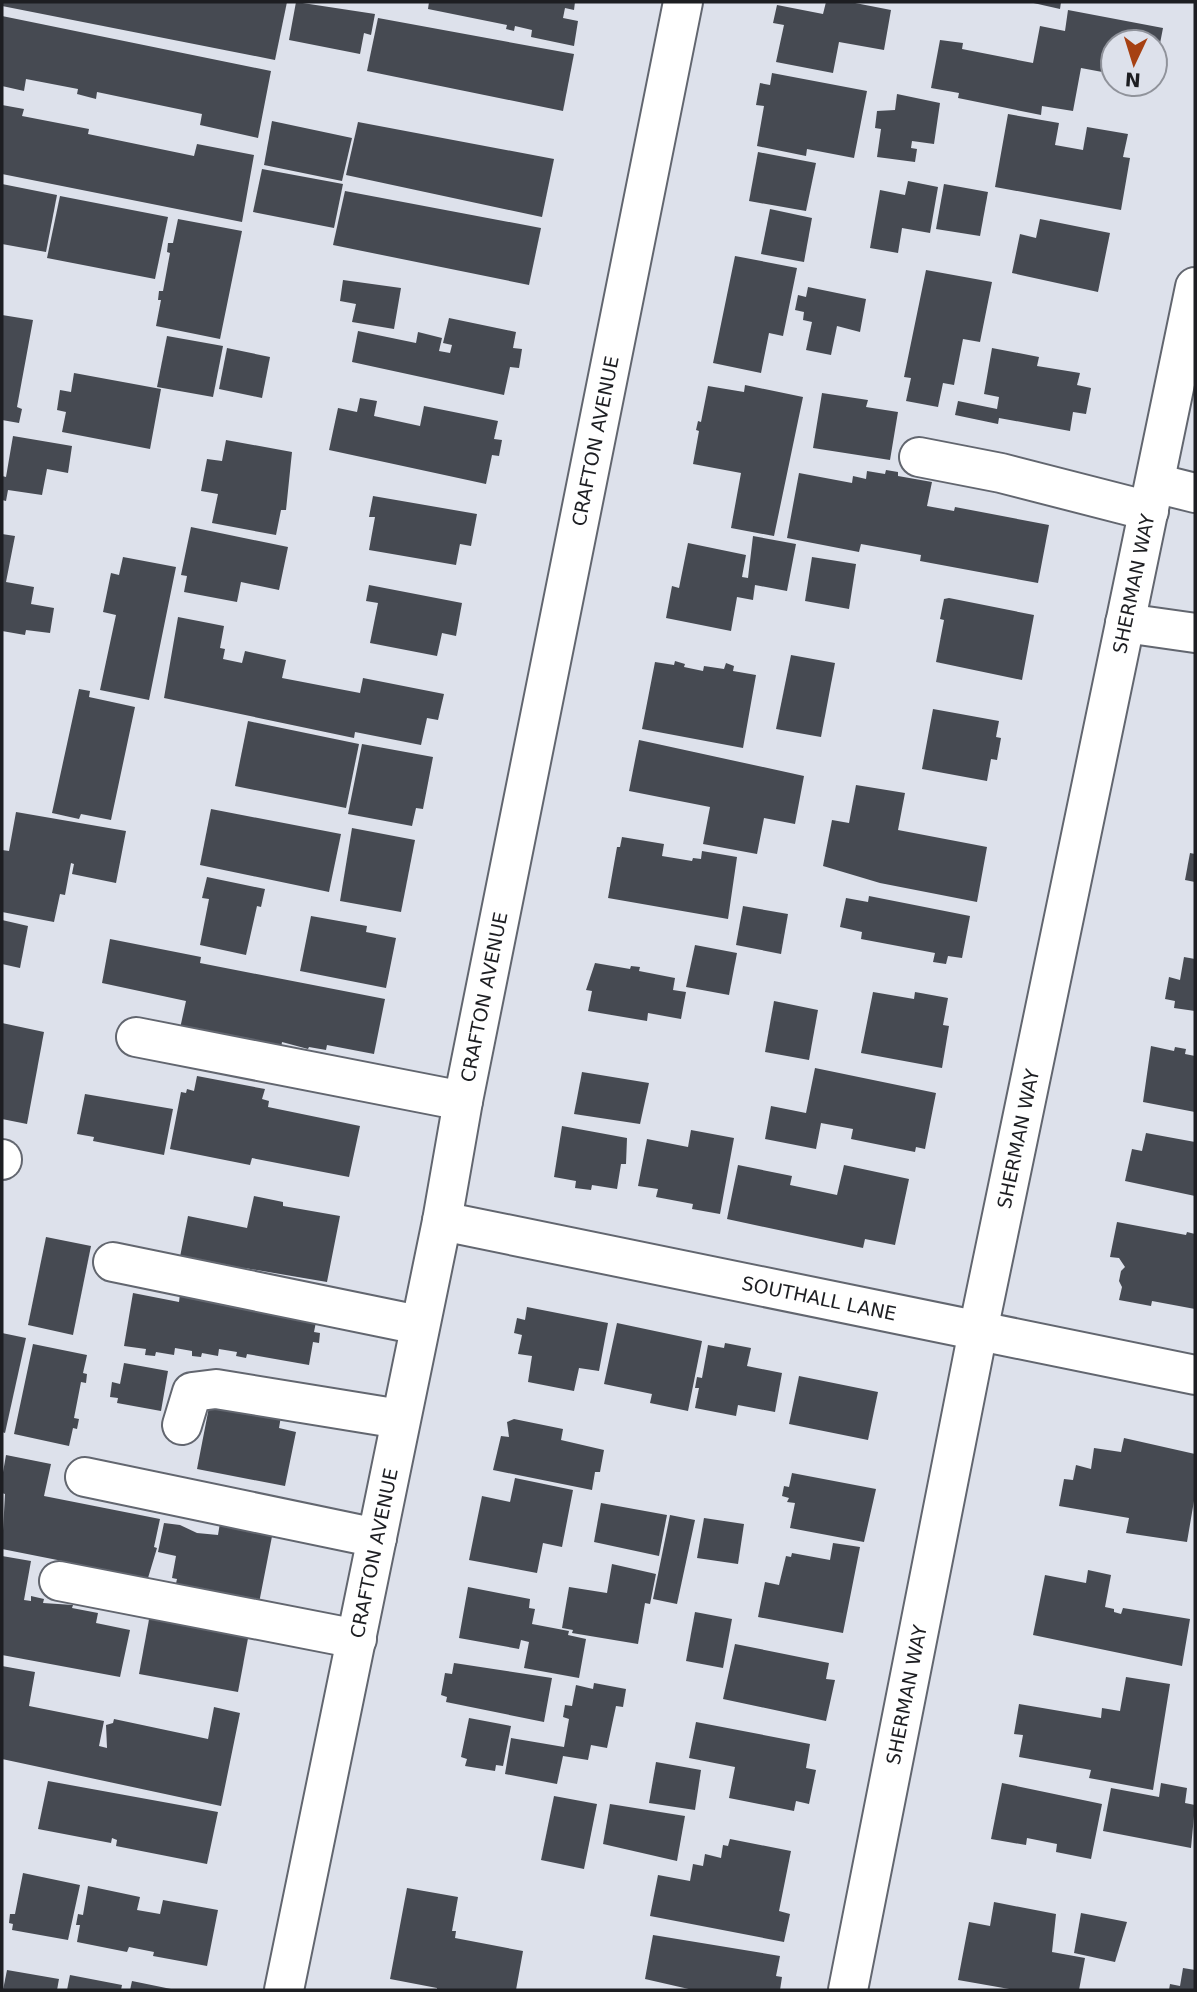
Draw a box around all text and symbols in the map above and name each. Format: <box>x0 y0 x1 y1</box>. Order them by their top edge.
north arrow <box>1099 28 1169 98</box>
text: N <box>1124 68 1142 91</box>
street label: CRAFTON AVENUE <box>567 354 623 528</box>
street label: SHERMAN WAY <box>1108 511 1159 655</box>
street label: CRAFTON AVENUE <box>456 910 512 1084</box>
street label: SHERMAN WAY <box>993 1067 1043 1211</box>
street label: SOUTHALL LANE <box>740 1272 898 1325</box>
street label: CRAFTON AVENUE <box>346 1466 402 1640</box>
street label: SHERMAN WAY <box>882 1622 931 1767</box>

